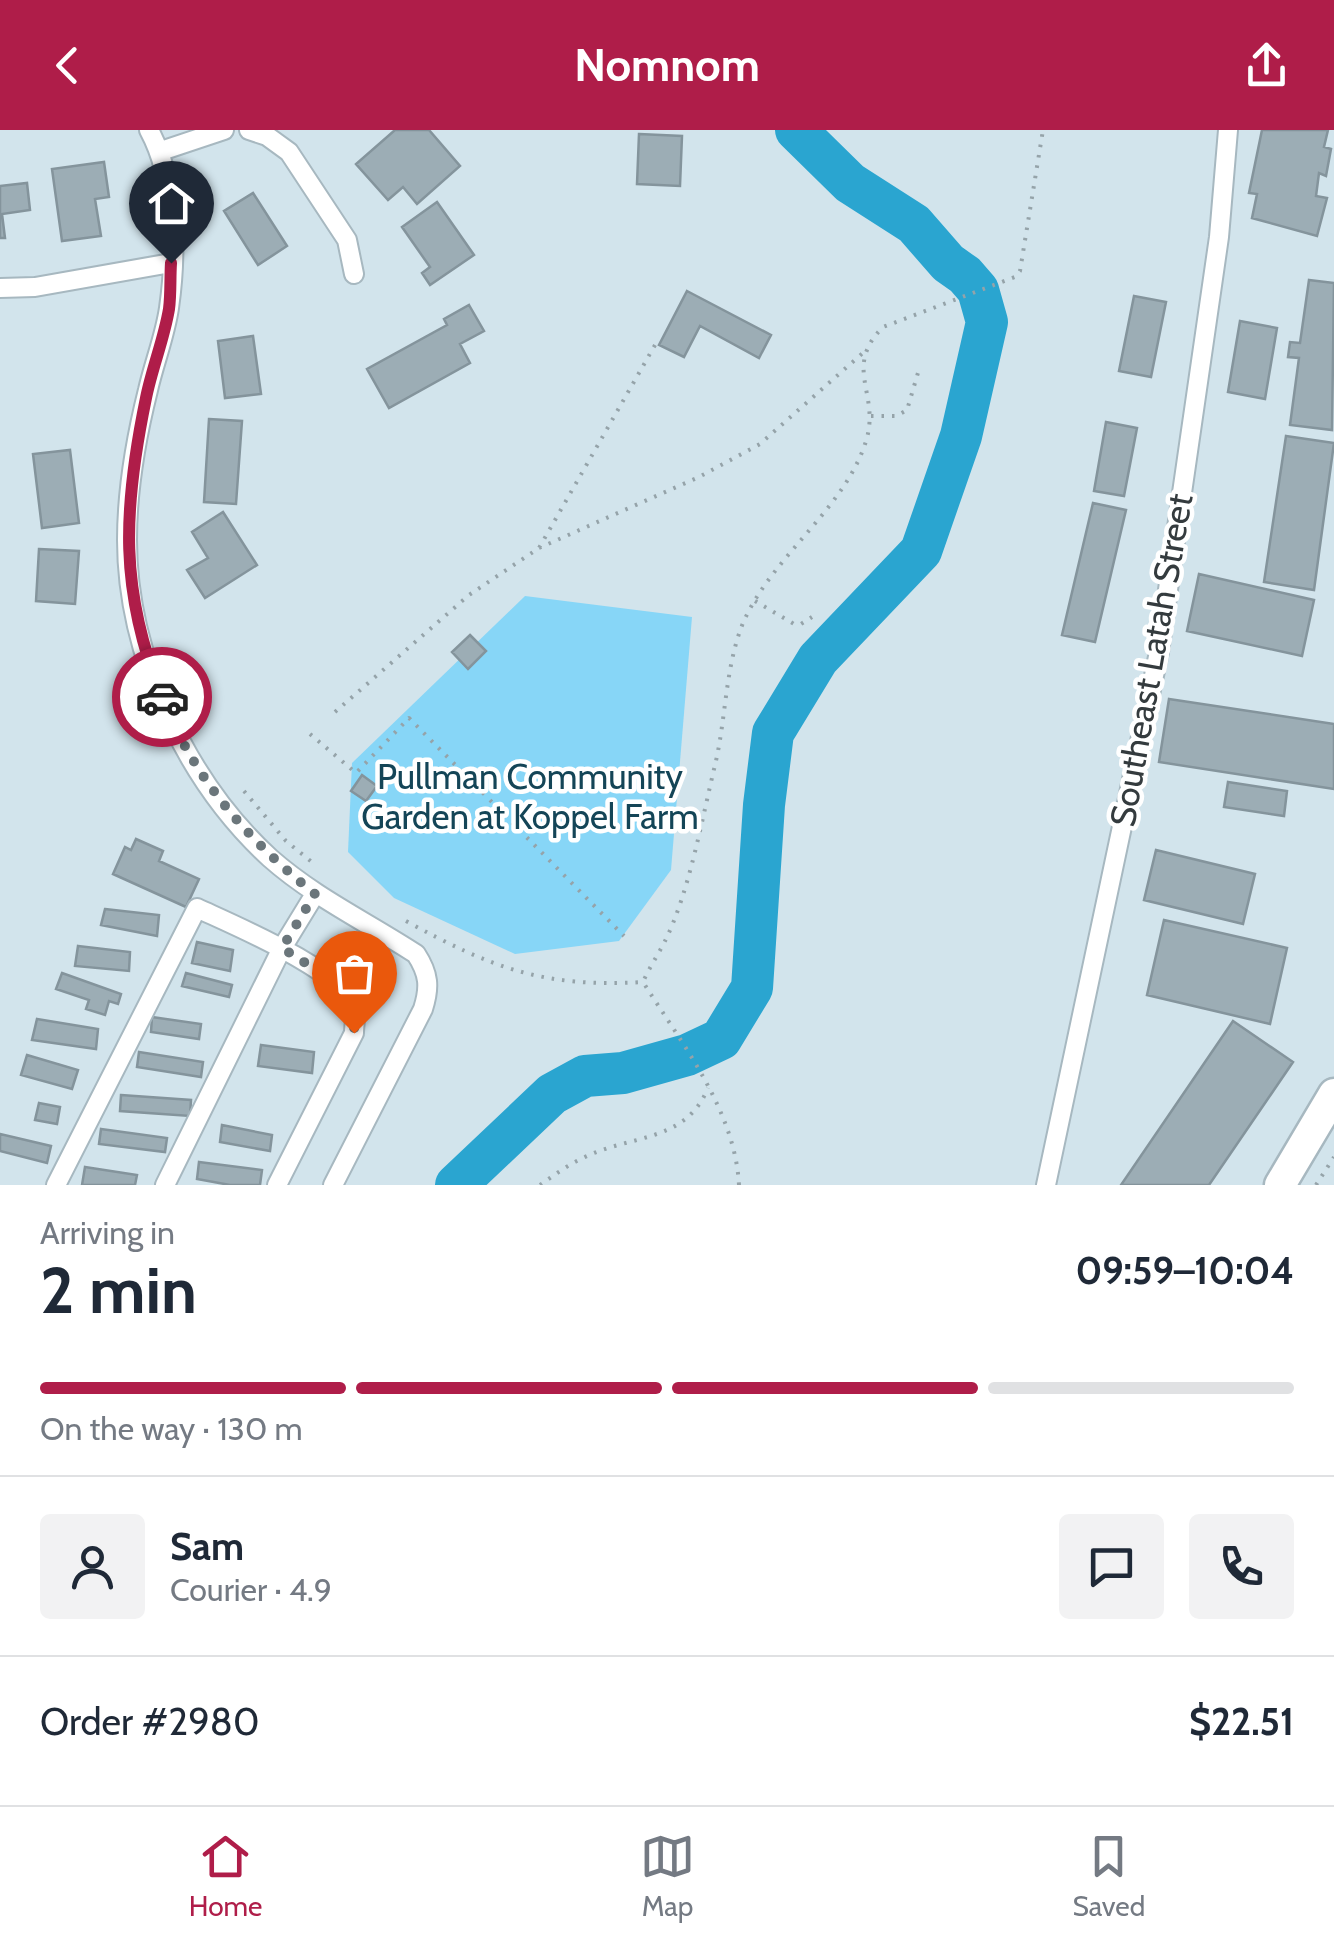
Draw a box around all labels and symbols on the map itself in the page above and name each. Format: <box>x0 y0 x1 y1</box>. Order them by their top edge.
pin <box>129 161 214 264</box>
street label: Southeast Latah Street <box>1101 490 1201 830</box>
courier <box>112 647 212 747</box>
park label: Pullman Community Garden at Koppel Farm <box>361 755 699 838</box>
pin <box>312 931 397 1034</box>

